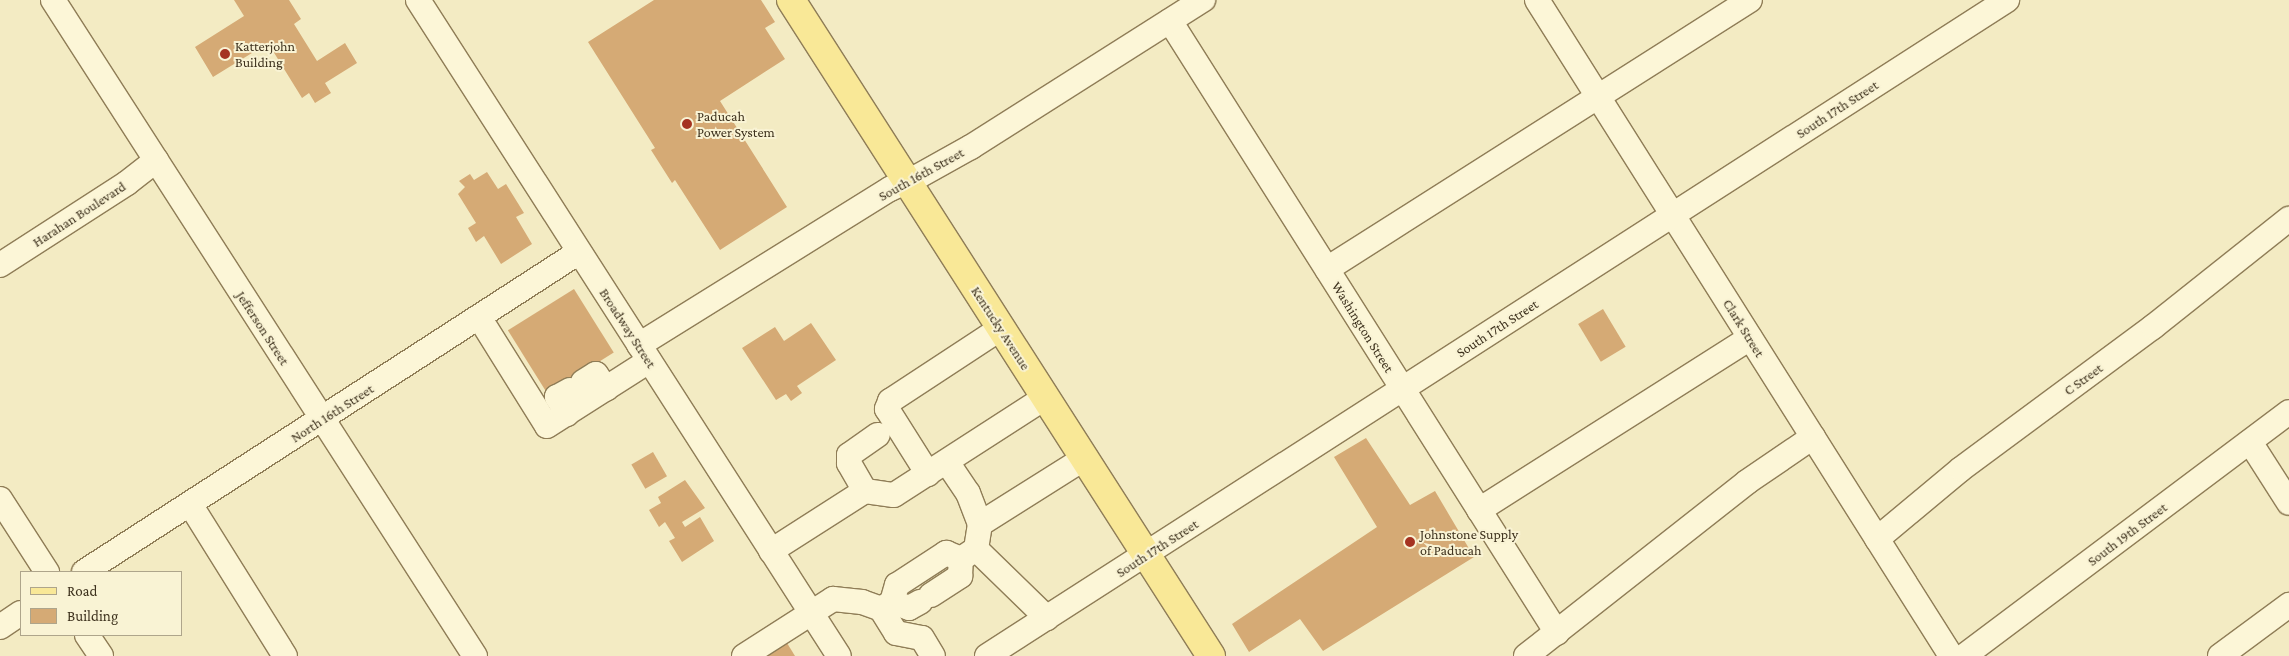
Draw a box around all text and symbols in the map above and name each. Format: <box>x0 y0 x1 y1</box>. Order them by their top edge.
place label: Katterjohn Building <box>235 38 295 70</box>
marker: Katterjohn Building <box>219 48 231 60</box>
street label: South 17th Street <box>1793 76 1881 142</box>
place label: Paducah Power System <box>697 108 775 140</box>
marker: Paducah Power System <box>681 118 693 130</box>
street label: South 16th Street <box>875 144 967 204</box>
street label: Harahan Boulevard <box>29 178 129 250</box>
street label: Washington Street <box>1328 278 1398 376</box>
street label: Kentucky Avenue <box>968 283 1034 373</box>
street label: Broadway Street <box>596 285 660 371</box>
street label: Jefferson Street <box>233 288 293 368</box>
street label: South 17th Street <box>1453 295 1541 361</box>
street label: Clark Street <box>1720 296 1768 360</box>
street label: C Street <box>2060 359 2106 399</box>
street label: North 16th Street <box>288 380 376 446</box>
street label: South 19th Street <box>2084 499 2170 569</box>
street label: South 17th Street <box>1113 515 1201 581</box>
place label: Johnstone Supply of Paducah <box>1420 526 1518 558</box>
marker: Johnstone Supply of Paducah <box>1404 536 1416 548</box>
legend <box>20 571 182 636</box>
text: Road <box>67 583 97 599</box>
text: Building <box>67 608 118 624</box>

